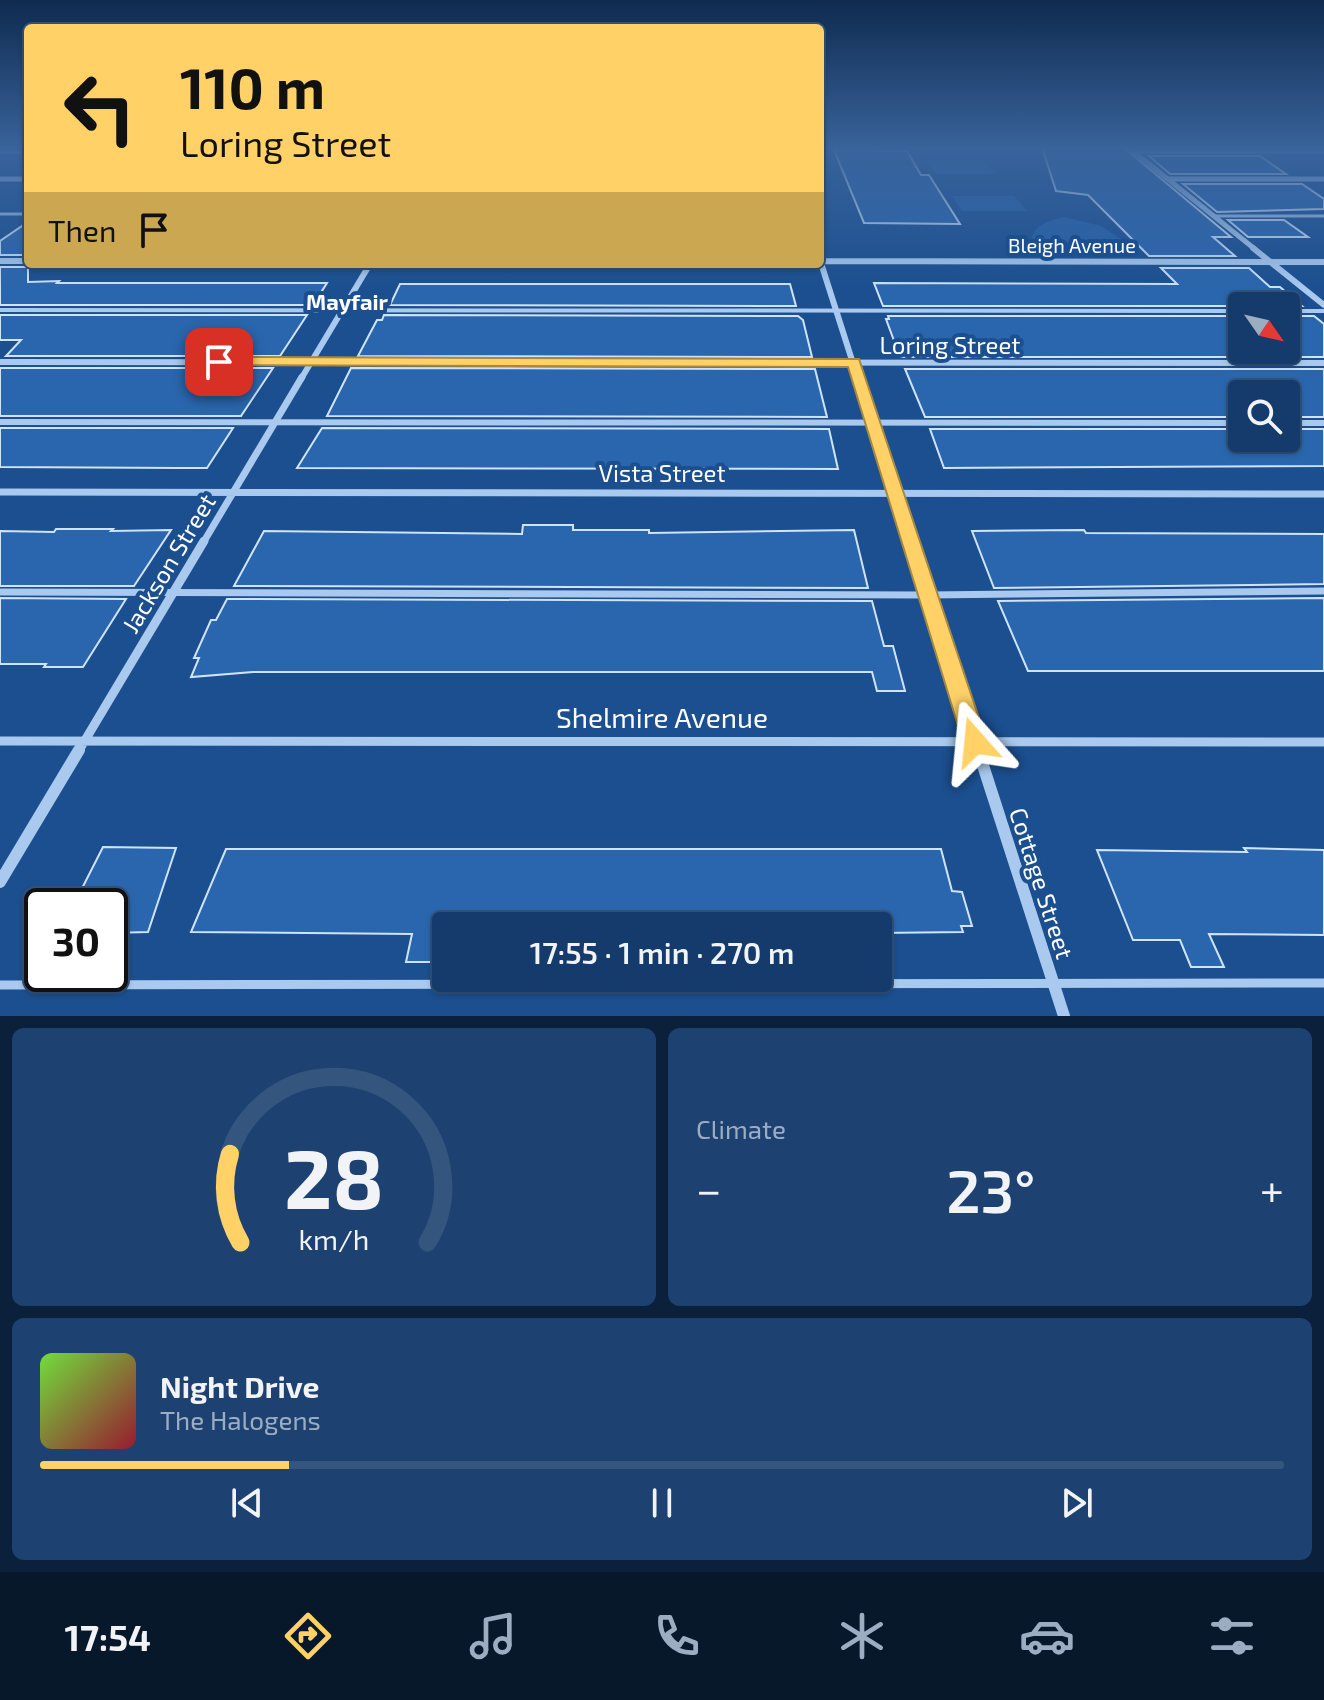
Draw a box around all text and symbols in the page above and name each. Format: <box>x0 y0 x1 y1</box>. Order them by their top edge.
text: 110 m <box>180 53 325 120</box>
icon: left <box>48 56 152 160</box>
text: Loring Street <box>180 121 391 164</box>
icon: arrive <box>132 208 176 252</box>
text: Then <box>48 212 116 248</box>
street label: Bleigh Avenue <box>1008 233 1136 257</box>
district label: Mayfair <box>306 288 389 315</box>
north arrow <box>1228 292 1300 364</box>
map controls <box>1228 292 1300 452</box>
pin <box>185 328 253 396</box>
street label: Loring Street <box>880 330 1020 359</box>
icon: arrive <box>197 340 241 384</box>
button: search <box>1228 380 1300 452</box>
street label: Vista Street <box>598 458 726 487</box>
street label: Jackson Street <box>115 488 221 638</box>
street label: Shelmire Avenue <box>556 700 768 734</box>
position arrow <box>933 700 1017 784</box>
street label: Cottage Street <box>1004 804 1080 962</box>
speed limit sign: 30 <box>24 888 128 992</box>
text: 17:55 · 1 min · 270 m <box>530 934 794 970</box>
text: Climate <box>696 1113 786 1144</box>
text: 28 <box>284 1126 384 1226</box>
text: 23° <box>946 1153 1035 1225</box>
text: − <box>696 1162 722 1215</box>
text: + <box>1260 1162 1284 1215</box>
text: km/h <box>299 1221 369 1256</box>
text: Night Drive <box>160 1368 319 1404</box>
text: The Halogens <box>160 1404 321 1435</box>
icon: previous <box>225 1481 269 1525</box>
icon: pause <box>640 1481 684 1525</box>
icon: next <box>1055 1481 1099 1525</box>
icon: directions <box>280 1608 336 1664</box>
icon: music <box>465 1608 521 1664</box>
icon: phone <box>649 1608 705 1664</box>
icon: climate <box>834 1608 890 1664</box>
icon: car <box>1019 1608 1075 1664</box>
icon: filters <box>1204 1608 1260 1664</box>
text: 17:54 <box>64 1615 151 1658</box>

